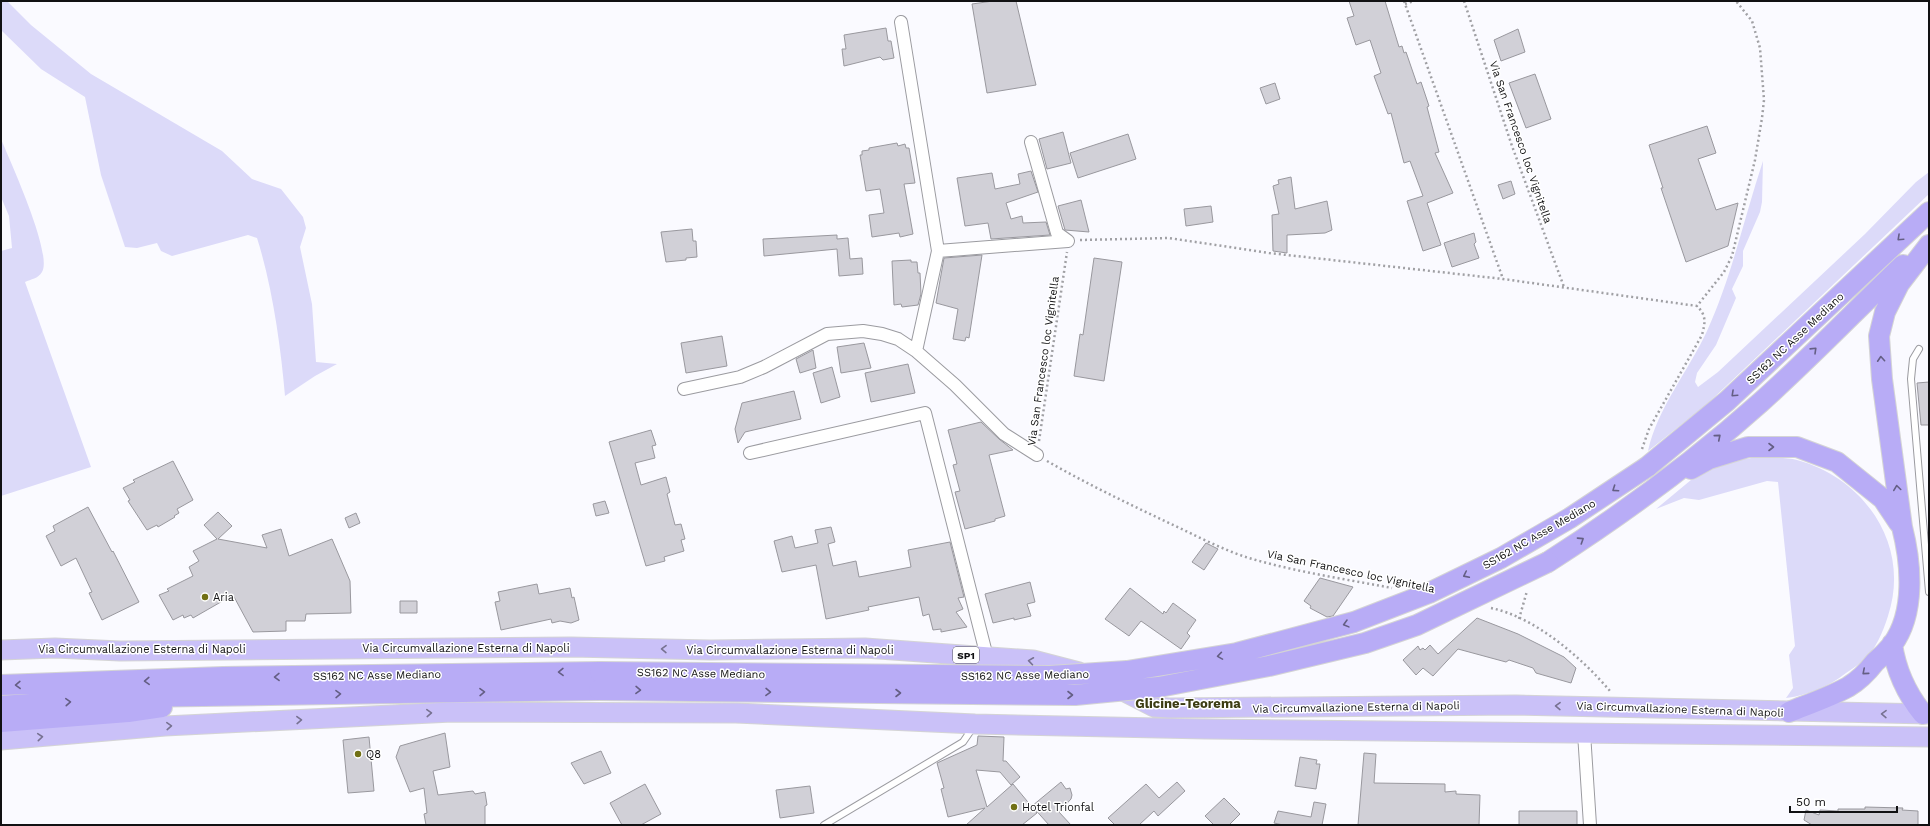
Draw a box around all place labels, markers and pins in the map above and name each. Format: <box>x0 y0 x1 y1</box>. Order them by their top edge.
place label: Aria <box>213 591 234 604</box>
marker: Aria <box>200 592 210 602</box>
place label: Q8 <box>366 748 381 761</box>
marker: Q8 <box>353 749 363 759</box>
place label: Hotel Trionfal <box>1022 801 1095 814</box>
marker: Hotel Trionfal <box>1009 802 1019 812</box>

